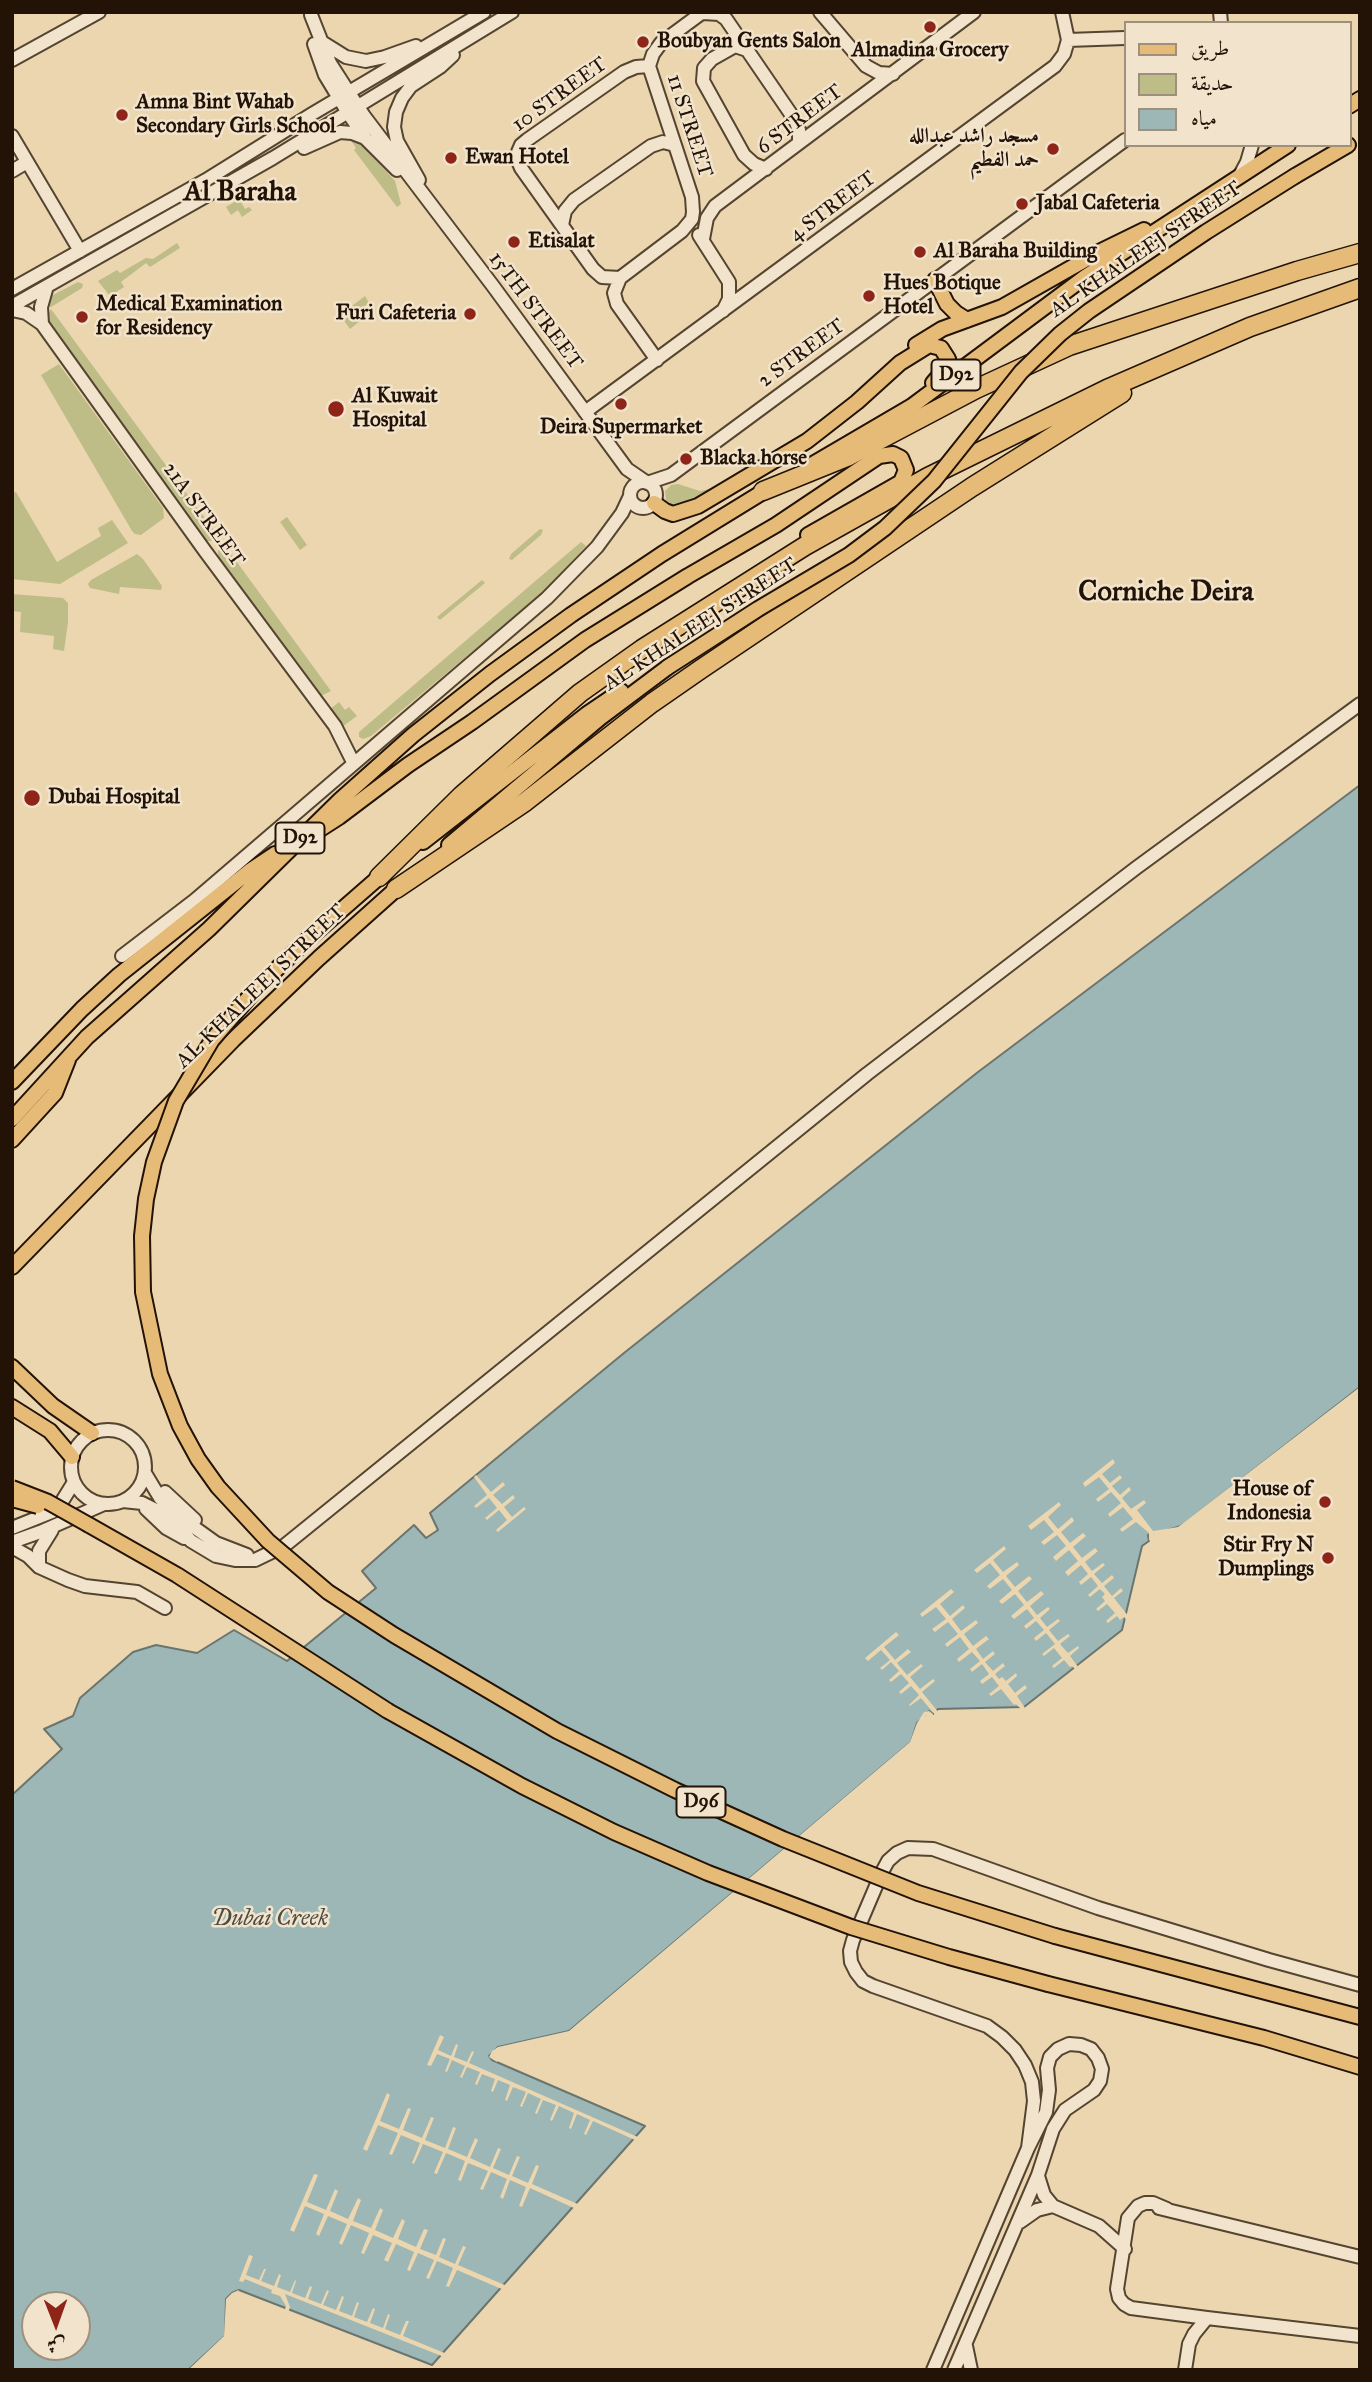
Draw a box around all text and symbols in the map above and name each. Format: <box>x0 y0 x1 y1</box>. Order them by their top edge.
marker: Almadina Grocery <box>922 19 938 35</box>
legend <box>1124 21 1351 147</box>
place label: Boubyan Gents Salon <box>657 29 841 55</box>
marker: Boubyan Gents Salon <box>635 34 651 50</box>
text: طريق <box>1191 35 1229 61</box>
place label: Almadina Grocery <box>852 38 1008 64</box>
street label: 10 STREET <box>508 52 612 138</box>
text: حديقة <box>1191 70 1234 96</box>
street label: 11 STREET <box>661 71 717 181</box>
street label: 6 STREET <box>752 80 848 160</box>
place label: Amna Bint Wahab Secondary Girls School <box>136 90 336 140</box>
text: مياه <box>1191 105 1217 131</box>
marker: Amna Bint Wahab Secondary Girls School <box>114 107 130 123</box>
place label: مسجد راشد عبدالله حمد الفطيم <box>909 124 1039 174</box>
marker: مسجد راشد عبدالله حمد الفطيم <box>1045 141 1061 157</box>
place label: Ewan Hotel <box>465 145 569 171</box>
marker: Ewan Hotel <box>443 150 459 166</box>
street label: 4 STREET <box>785 166 881 248</box>
district label: Al Baraha <box>184 176 296 210</box>
street label: AL KHALEEJ STREET <box>1045 176 1247 324</box>
place label: Jabal Cafeteria <box>1036 191 1160 217</box>
marker: Jabal Cafeteria <box>1014 196 1030 212</box>
place label: Etisalat <box>528 229 595 255</box>
marker: Etisalat <box>506 234 522 250</box>
place label: Al Baraha Building <box>934 239 1097 265</box>
marker: Al Baraha Building <box>912 244 928 260</box>
street label: 15TH STREET <box>483 247 587 375</box>
place label: Hues Botique Hotel <box>883 271 1001 321</box>
marker: Hues Botique Hotel <box>861 288 877 304</box>
place label: Medical Examination for Residency <box>96 292 282 342</box>
place label: Furi Cafeteria <box>336 301 456 327</box>
marker: Furi Cafeteria <box>462 306 478 322</box>
marker: Medical Examination for Residency <box>74 309 90 325</box>
street label: 2 STREET <box>754 314 850 394</box>
road number: D92 <box>932 360 981 390</box>
place label: Al Kuwait Hospital <box>352 384 438 434</box>
marker: Deira Supermarket <box>613 396 629 412</box>
marker: Al Kuwait Hospital <box>326 399 346 419</box>
place label: Deira Supermarket <box>540 415 702 441</box>
place label: Blacka horse <box>700 446 807 472</box>
marker: Blacka horse <box>678 451 694 467</box>
street label: 21A STREET <box>157 458 249 572</box>
street label: AL KHALEEJ STREET <box>600 553 802 697</box>
district label: Corniche Deira <box>1078 576 1254 610</box>
place label: Dubai Hospital <box>48 785 180 811</box>
marker: Dubai Hospital <box>22 788 42 808</box>
road number: D92 <box>276 822 324 853</box>
street label: AL KHALEEJ STREET <box>171 900 351 1074</box>
place label: House of Indonesia <box>1227 1477 1311 1527</box>
marker: House of Indonesia <box>1317 1494 1333 1510</box>
place label: Stir Fry N Dumplings <box>1218 1533 1314 1583</box>
marker: Stir Fry N Dumplings <box>1320 1550 1336 1566</box>
road number: D96 <box>676 1786 726 1818</box>
water label: Dubai Creek <box>212 1905 328 1933</box>
north arrow <box>21 2291 91 2361</box>
text: ش <box>47 2334 66 2357</box>

